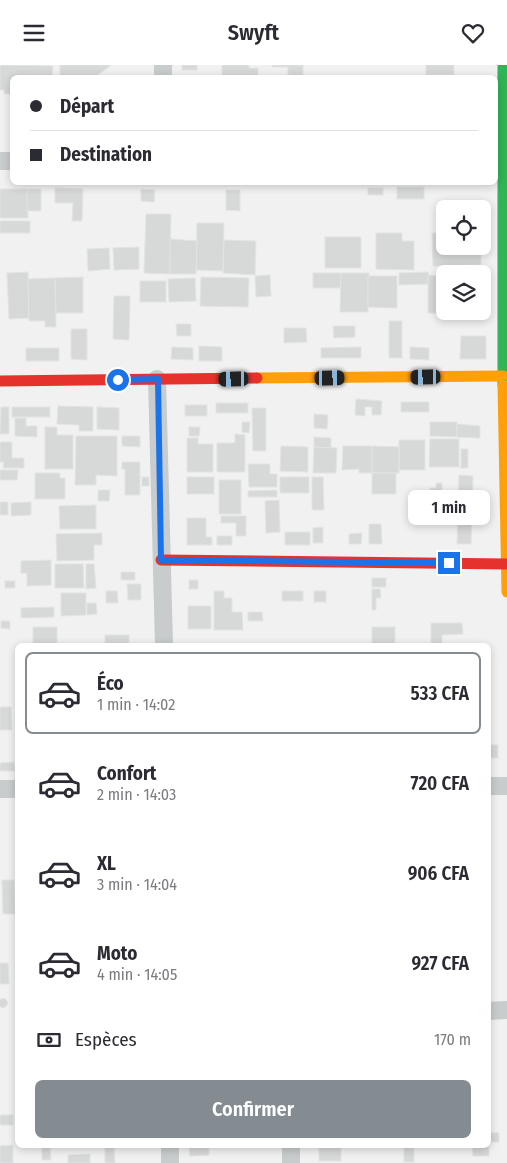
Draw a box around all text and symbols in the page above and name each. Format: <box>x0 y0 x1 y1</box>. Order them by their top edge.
icon: menu <box>20 19 48 47</box>
text: Swyft <box>228 19 279 46</box>
icon: heart <box>459 19 487 47</box>
text: Départ <box>60 95 114 118</box>
text: Destination <box>60 143 152 166</box>
map controls <box>436 200 491 320</box>
button: locate <box>436 200 491 255</box>
button: layers <box>436 265 491 320</box>
route start <box>107 369 129 391</box>
car <box>410 369 441 385</box>
car <box>314 370 345 386</box>
car <box>218 371 249 387</box>
callout: 1 min <box>408 491 490 525</box>
text: 1 min <box>432 498 466 517</box>
route end <box>438 552 460 574</box>
icon: car <box>37 671 82 716</box>
text: Éco <box>97 672 124 695</box>
text: 533 CFA <box>411 682 469 705</box>
text: 1 min · 14:02 <box>97 695 175 714</box>
icon: car <box>37 761 82 806</box>
text: Confort <box>97 762 157 785</box>
text: 720 CFA <box>410 772 469 795</box>
text: 2 min · 14:03 <box>97 785 176 804</box>
icon: car <box>37 851 82 896</box>
text: XL <box>97 852 116 875</box>
text: 906 CFA <box>408 862 469 885</box>
text: 3 min · 14:04 <box>97 875 177 894</box>
icon: car <box>37 941 82 986</box>
text: Moto <box>97 942 137 965</box>
text: 927 CFA <box>411 952 469 975</box>
text: 4 min · 14:05 <box>97 965 177 984</box>
icon: cash <box>35 1026 63 1054</box>
text: Espèces <box>75 1028 137 1051</box>
text: 170 m <box>434 1030 471 1049</box>
button: Confirmer <box>35 1080 471 1138</box>

